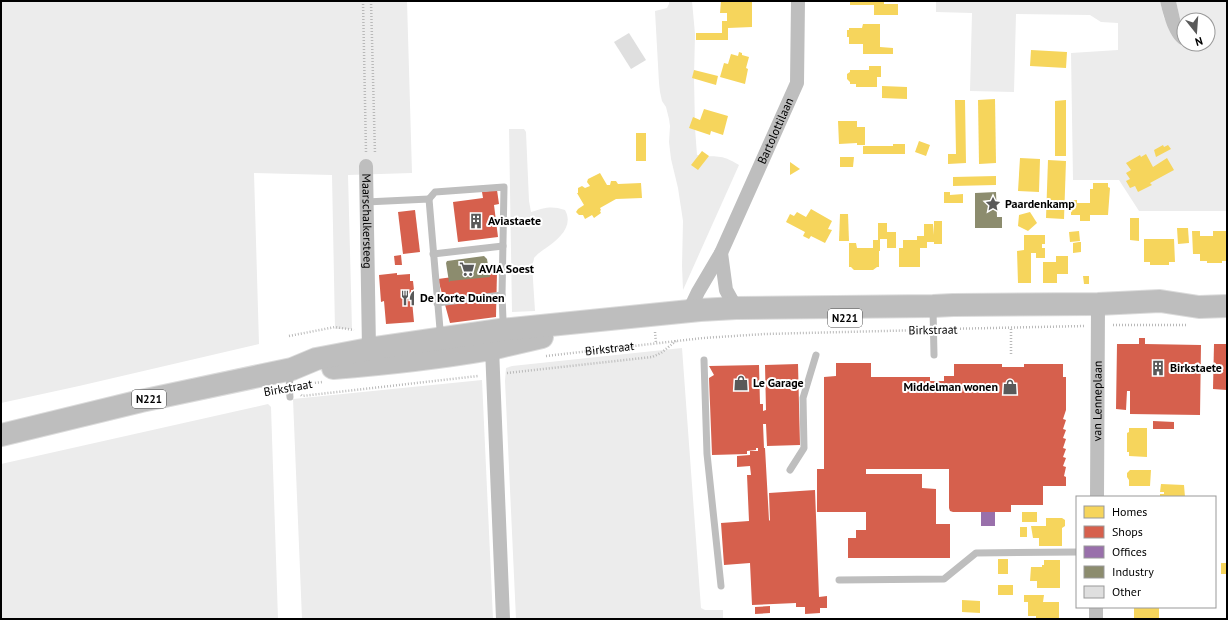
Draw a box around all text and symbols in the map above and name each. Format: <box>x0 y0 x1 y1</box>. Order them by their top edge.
north arrow <box>1176 12 1216 52</box>
text: N <box>1193 34 1204 49</box>
street label: Bartolottilaan <box>754 95 796 166</box>
street label: Maarschalkersteeg <box>359 173 376 269</box>
place icon: Paardenkamp <box>984 195 1002 213</box>
place label: Paardenkamp <box>1005 196 1075 211</box>
building icon: Aviastaete <box>467 212 485 230</box>
place label: Aviastaete <box>488 213 541 228</box>
supermarket icon: AVIA Soest <box>458 260 476 278</box>
place label: AVIA Soest <box>479 261 535 276</box>
restaurant icon: De Korte Duinen <box>399 289 417 307</box>
place label: De Korte Duinen <box>420 290 505 305</box>
road number: N221 <box>828 309 862 327</box>
street label: Birkstraat <box>908 322 958 337</box>
street label: Birkstraat <box>584 338 635 358</box>
building icon: Birkstaete <box>1149 359 1167 377</box>
street label: van Lenneplaan <box>1089 360 1105 441</box>
place label: Birkstaete <box>1170 360 1222 375</box>
shop icon: Le Garage <box>732 374 750 392</box>
place label: Le Garage <box>753 375 804 390</box>
street label: Birkstraat <box>262 376 313 399</box>
shop icon: Middelman wonen <box>1001 378 1019 396</box>
place label: Middelman wonen <box>903 379 998 394</box>
road number: N221 <box>132 390 166 408</box>
legend <box>1076 496 1216 608</box>
text: Homes <box>1112 504 1147 519</box>
text: Shops <box>1112 524 1143 539</box>
text: Offices <box>1112 544 1147 559</box>
text: Industry <box>1112 564 1154 579</box>
text: Other <box>1112 584 1141 599</box>

